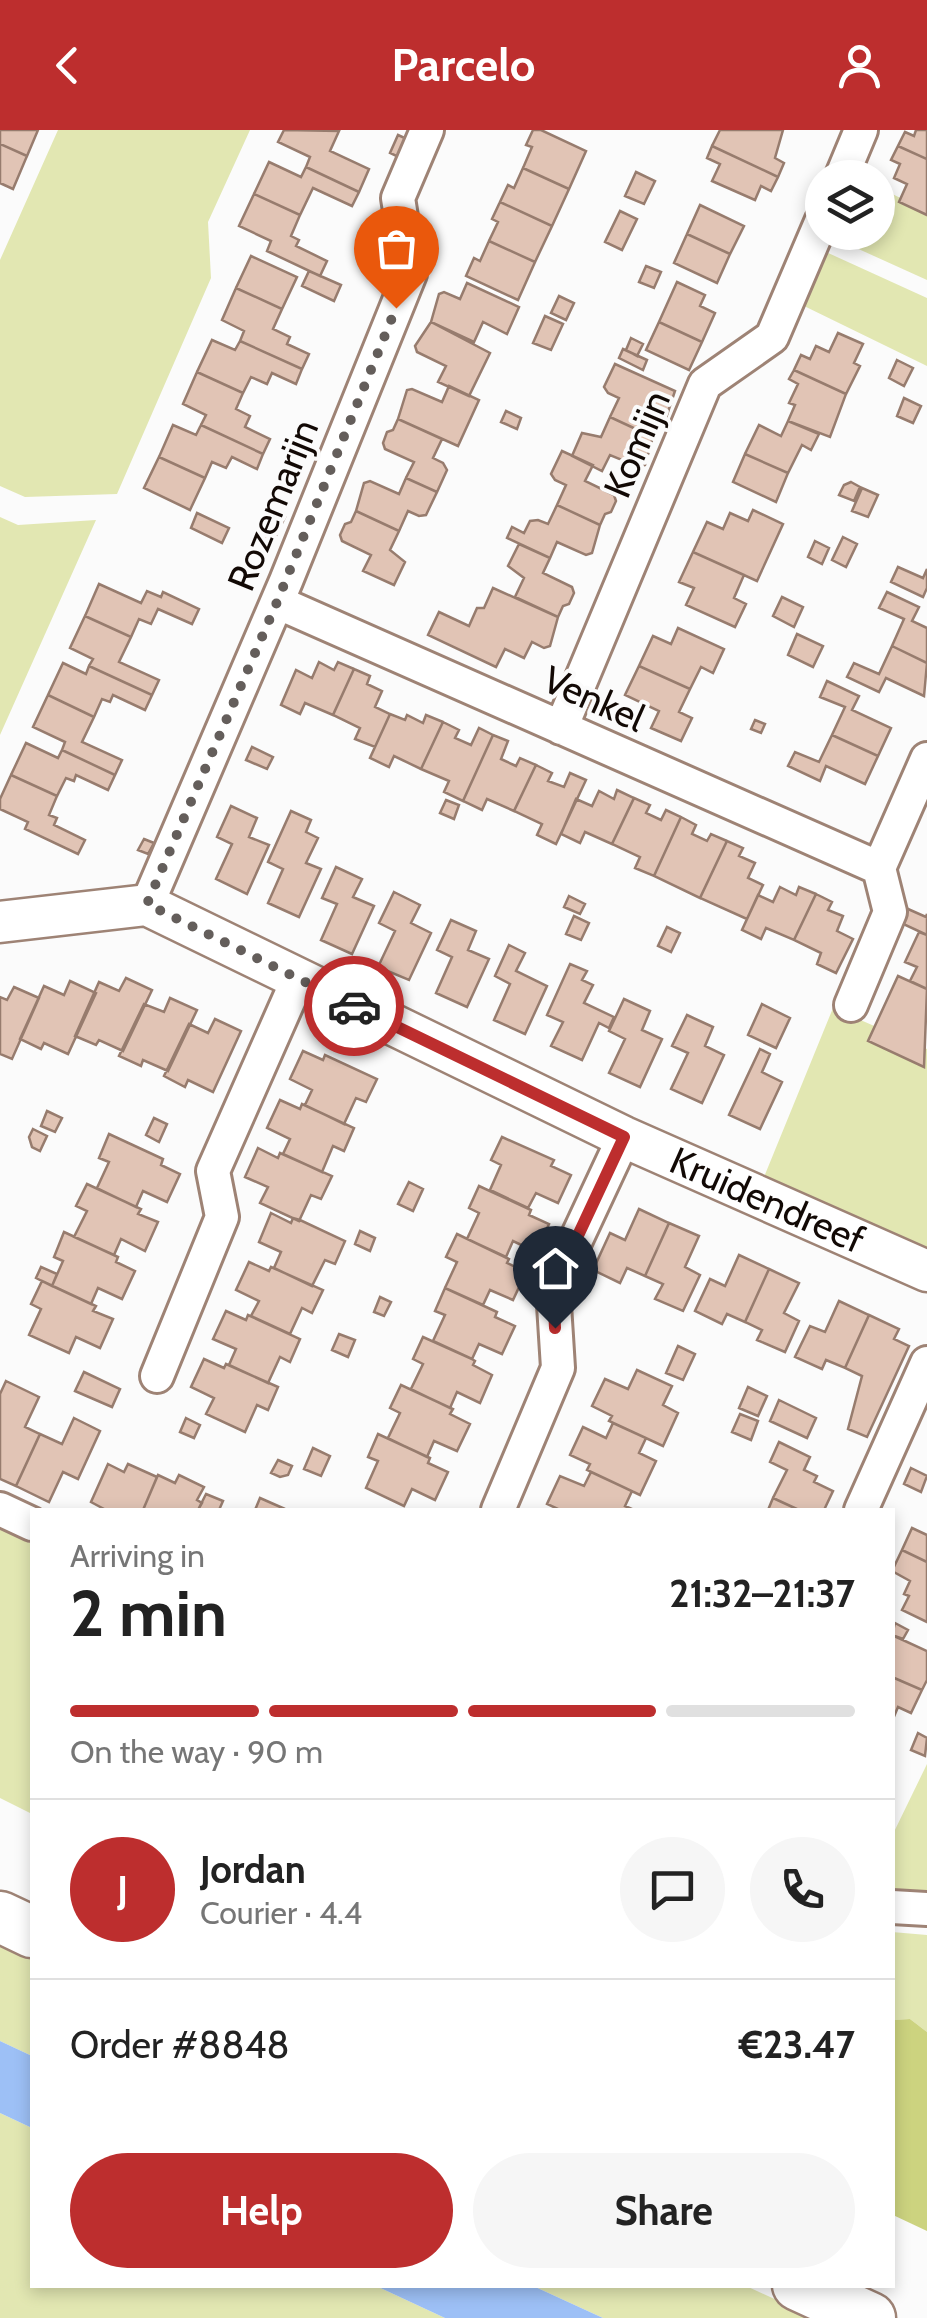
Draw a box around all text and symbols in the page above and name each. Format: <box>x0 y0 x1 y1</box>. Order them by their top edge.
icon: back <box>40 38 95 93</box>
text: Parcelo <box>392 38 535 92</box>
icon: person <box>832 38 887 93</box>
map controls <box>805 160 895 250</box>
button: layers <box>805 160 895 250</box>
pin <box>354 206 439 309</box>
icon: bag <box>369 221 424 276</box>
street label: Komijn <box>593 383 680 504</box>
street label: Rozemarijn <box>217 412 328 597</box>
street label: Venkel <box>536 655 652 742</box>
courier <box>304 956 404 1056</box>
icon: car <box>327 979 382 1034</box>
street label: Kruidendreef <box>663 1136 872 1263</box>
pin <box>513 1226 598 1329</box>
icon: home <box>528 1241 583 1296</box>
text: Arriving in <box>70 1536 205 1575</box>
text: 21:32–21:37 <box>669 1570 855 1617</box>
text: 2 min <box>70 1573 227 1652</box>
text: On the way · 90 m <box>70 1732 323 1771</box>
button: chat <box>620 1837 725 1942</box>
button: phone <box>750 1837 855 1942</box>
text: Jordan <box>200 1846 306 1893</box>
text: J <box>117 1866 128 1913</box>
text: Courier · 4.4 <box>200 1893 362 1932</box>
text: Order #8848 <box>70 2021 289 2068</box>
text: €23.47 <box>739 2021 855 2068</box>
button: Help <box>70 2153 453 2268</box>
button: Share <box>473 2153 855 2268</box>

